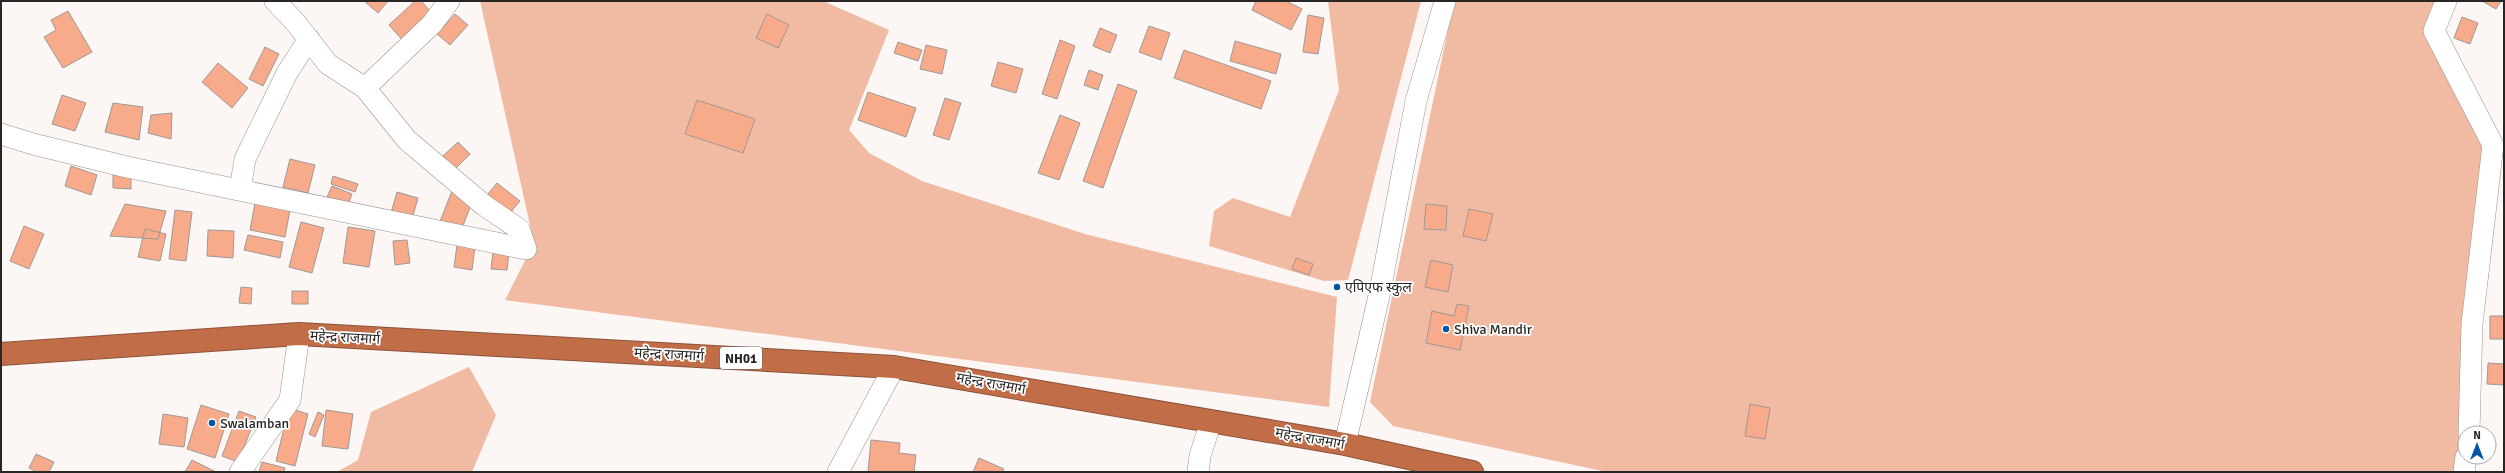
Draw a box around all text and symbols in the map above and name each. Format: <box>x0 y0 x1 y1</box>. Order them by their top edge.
place label: एपिएफ स्कुल <box>1345 279 1412 297</box>
marker: एपिएफ स्कुल <box>1332 282 1342 292</box>
place label: Shiva Mandir <box>1454 321 1533 338</box>
marker: Shiva Mandir <box>1441 324 1451 334</box>
street label: महेन्द्र राजमार्ग <box>309 326 382 348</box>
street label: महेन्द्र राजमार्ग <box>633 343 706 365</box>
road number: NH01 <box>720 347 762 369</box>
street label: महेन्द्र राजमार्ग <box>955 368 1028 398</box>
place label: Swalamban <box>220 415 289 432</box>
marker: Swalamban <box>207 418 217 428</box>
street label: महेन्द्र राजमार्ग <box>1274 423 1347 453</box>
north arrow <box>2457 425 2497 465</box>
text: N <box>2473 429 2481 442</box>

